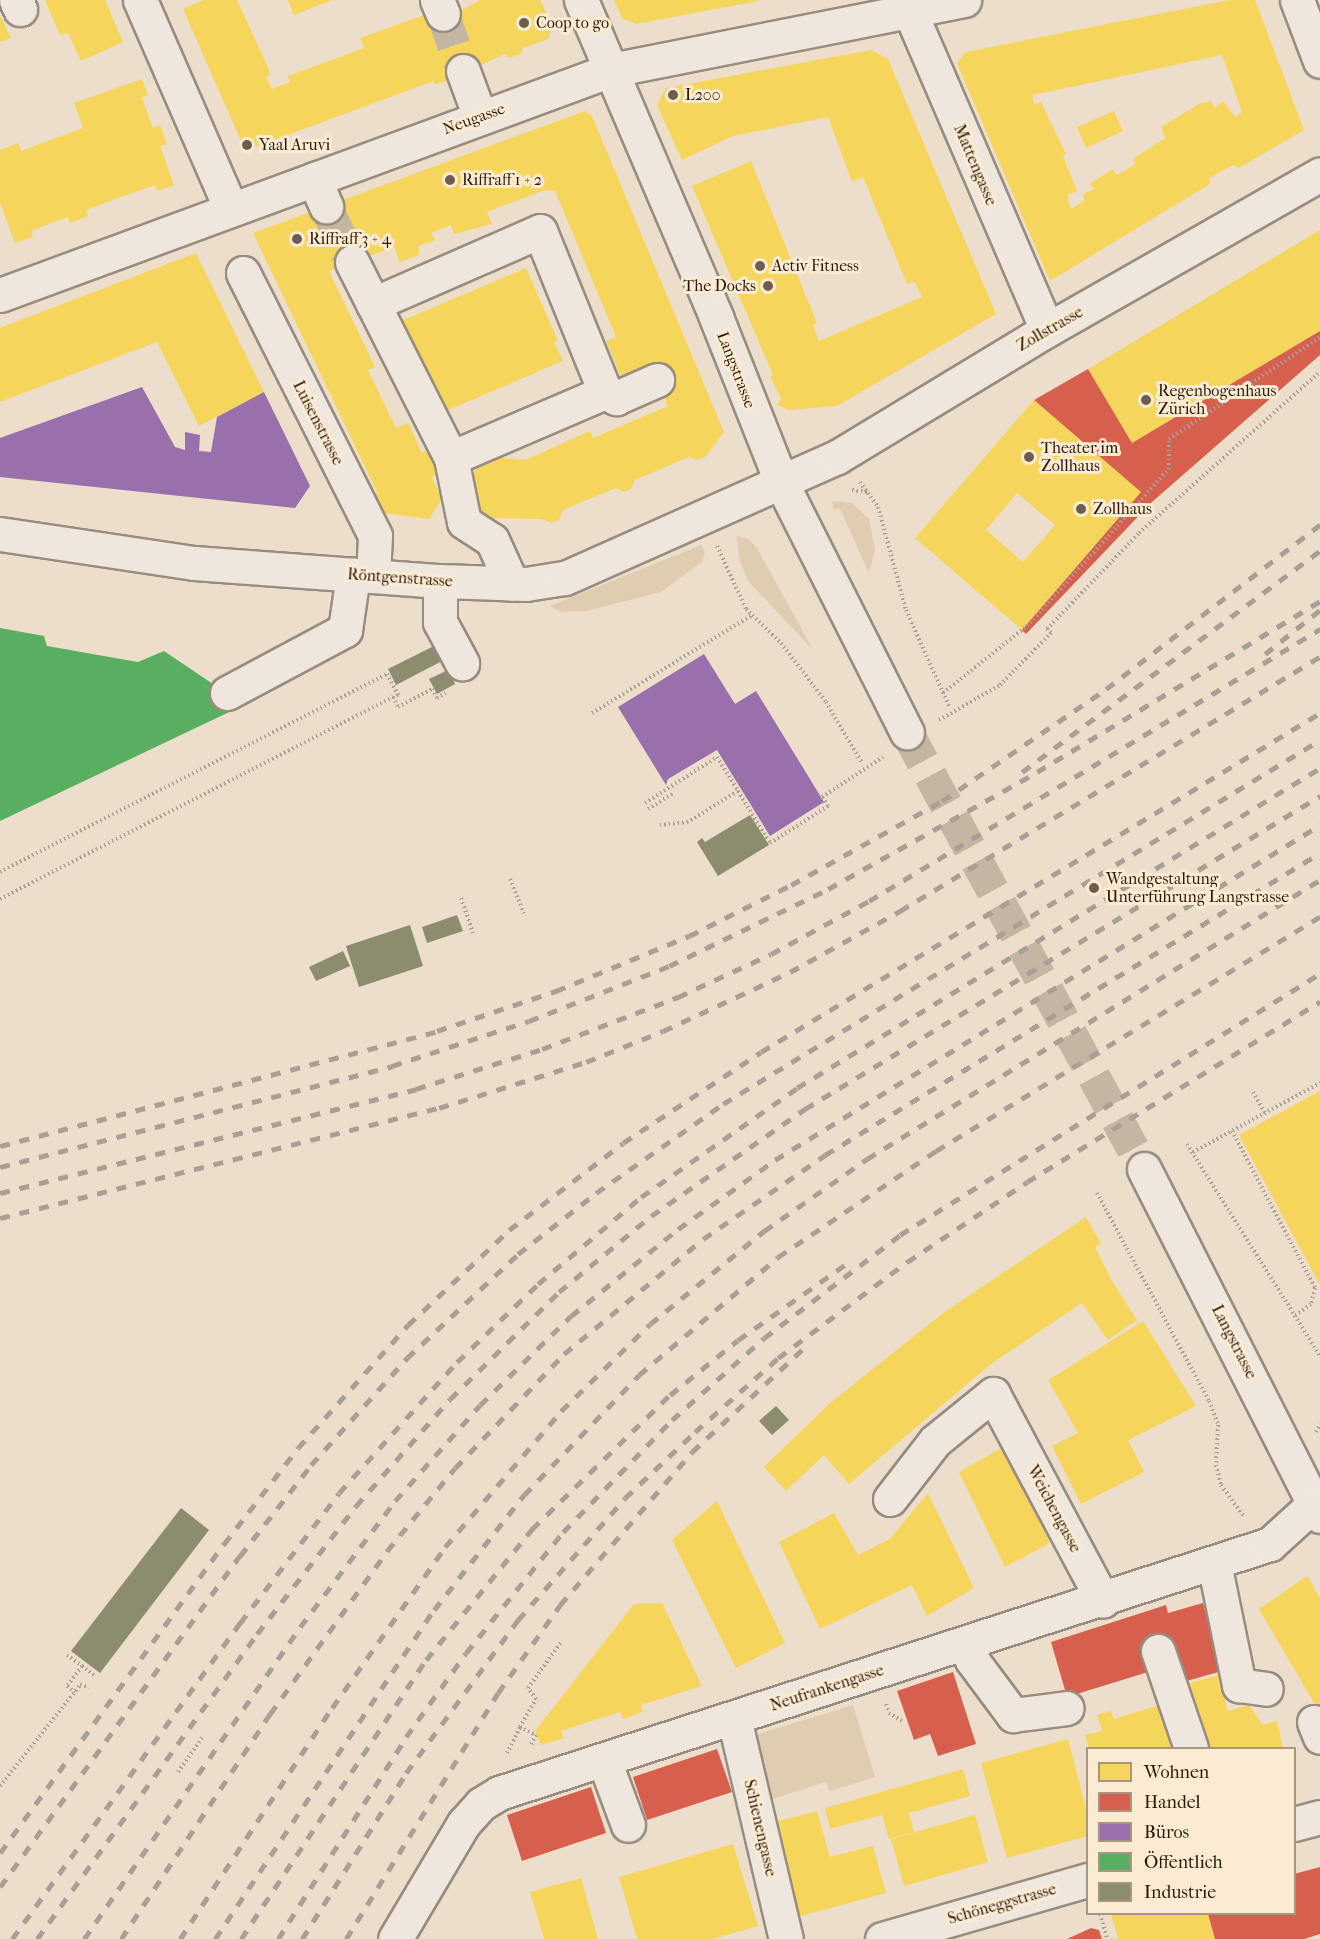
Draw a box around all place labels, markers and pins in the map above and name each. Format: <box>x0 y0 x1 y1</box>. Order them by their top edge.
place label: Coop to go <box>536 13 609 33</box>
marker: Coop to go <box>517 16 531 30</box>
place label: L200 <box>685 85 721 105</box>
marker: L200 <box>666 88 680 102</box>
place label: Yaal Aruvi <box>259 135 330 155</box>
marker: Yaal Aruvi <box>240 138 254 152</box>
place label: Riffraff 1 + 2 <box>462 170 542 190</box>
marker: Riffraff 1 + 2 <box>443 173 457 187</box>
place label: Riffraff 3 + 4 <box>309 229 391 249</box>
marker: Riffraff 3 + 4 <box>290 232 304 246</box>
place label: Activ Fitness <box>772 256 859 276</box>
marker: Activ Fitness <box>753 259 767 273</box>
place label: The Docks <box>683 276 756 296</box>
marker: The Docks <box>761 279 775 293</box>
place label: Regenbogenhaus Zürich <box>1158 381 1277 419</box>
marker: Regenbogenhaus Zürich <box>1139 393 1153 407</box>
place label: Theater im Zollhaus <box>1041 438 1118 476</box>
marker: Theater im Zollhaus <box>1022 450 1036 464</box>
place label: Zollhaus <box>1093 499 1152 519</box>
marker: Zollhaus <box>1074 502 1088 516</box>
place label: Wandgestaltung Unterführung Langstrasse <box>1106 869 1289 907</box>
marker: Wandgestaltung Unterführung Langstrasse <box>1087 881 1101 895</box>

